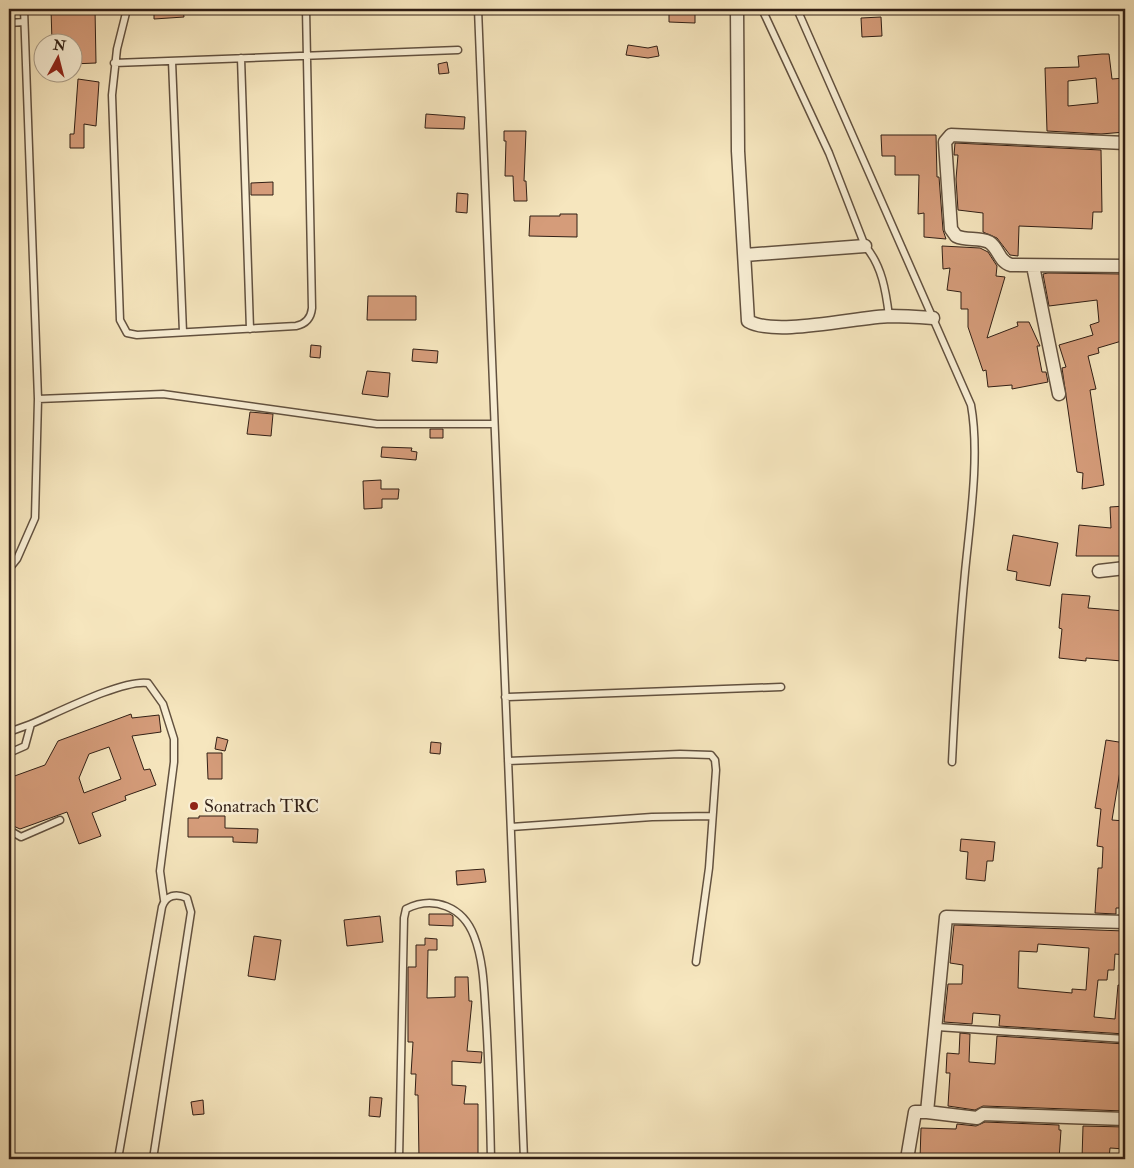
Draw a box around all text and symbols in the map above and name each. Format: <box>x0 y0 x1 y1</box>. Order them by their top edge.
north arrow <box>32 32 82 82</box>
text: N <box>51 36 67 55</box>
place label: Sonatrach TRC <box>204 795 319 818</box>
marker: Sonatrach TRC <box>188 800 200 812</box>

